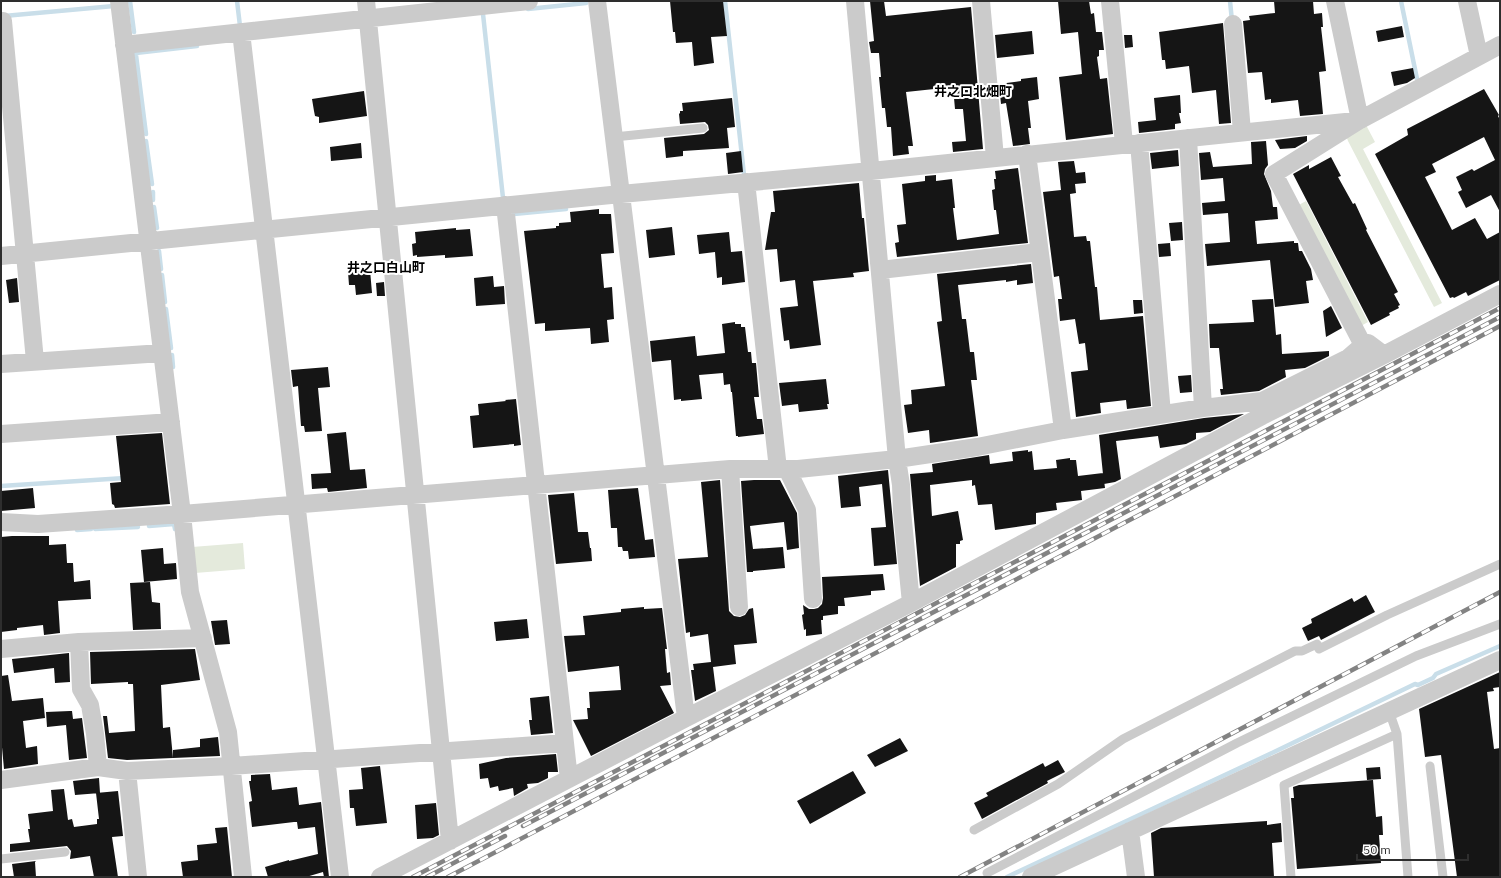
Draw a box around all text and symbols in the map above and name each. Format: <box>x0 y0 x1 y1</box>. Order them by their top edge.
district label: 井之口北畑町 <box>934 83 1012 100</box>
district label: 井之口白山町 <box>347 259 425 276</box>
scale bar <box>1357 836 1468 862</box>
text: 50 m <box>1363 842 1391 857</box>

